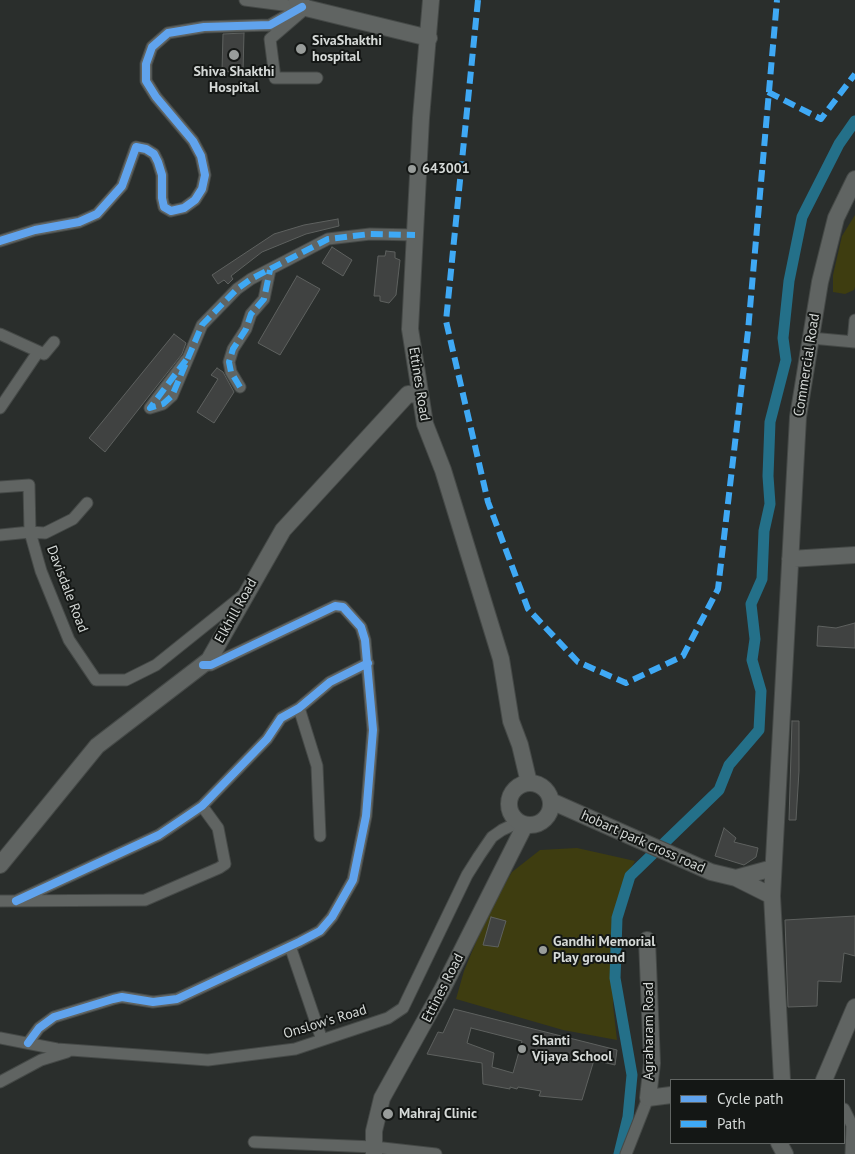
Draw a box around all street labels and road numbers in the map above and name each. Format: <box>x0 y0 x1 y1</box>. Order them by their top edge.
street label: Commercial Road <box>791 312 823 418</box>
street label: Ettines Road <box>405 346 433 422</box>
street label: Davisdale Road <box>43 543 91 635</box>
street label: Elkhill Road <box>211 576 261 646</box>
street label: hobart park cross road <box>578 807 708 877</box>
street label: Ettines Road <box>419 951 467 1025</box>
street label: Agraharam Road <box>641 982 657 1080</box>
street label: Onslow's Road <box>281 1001 369 1043</box>

